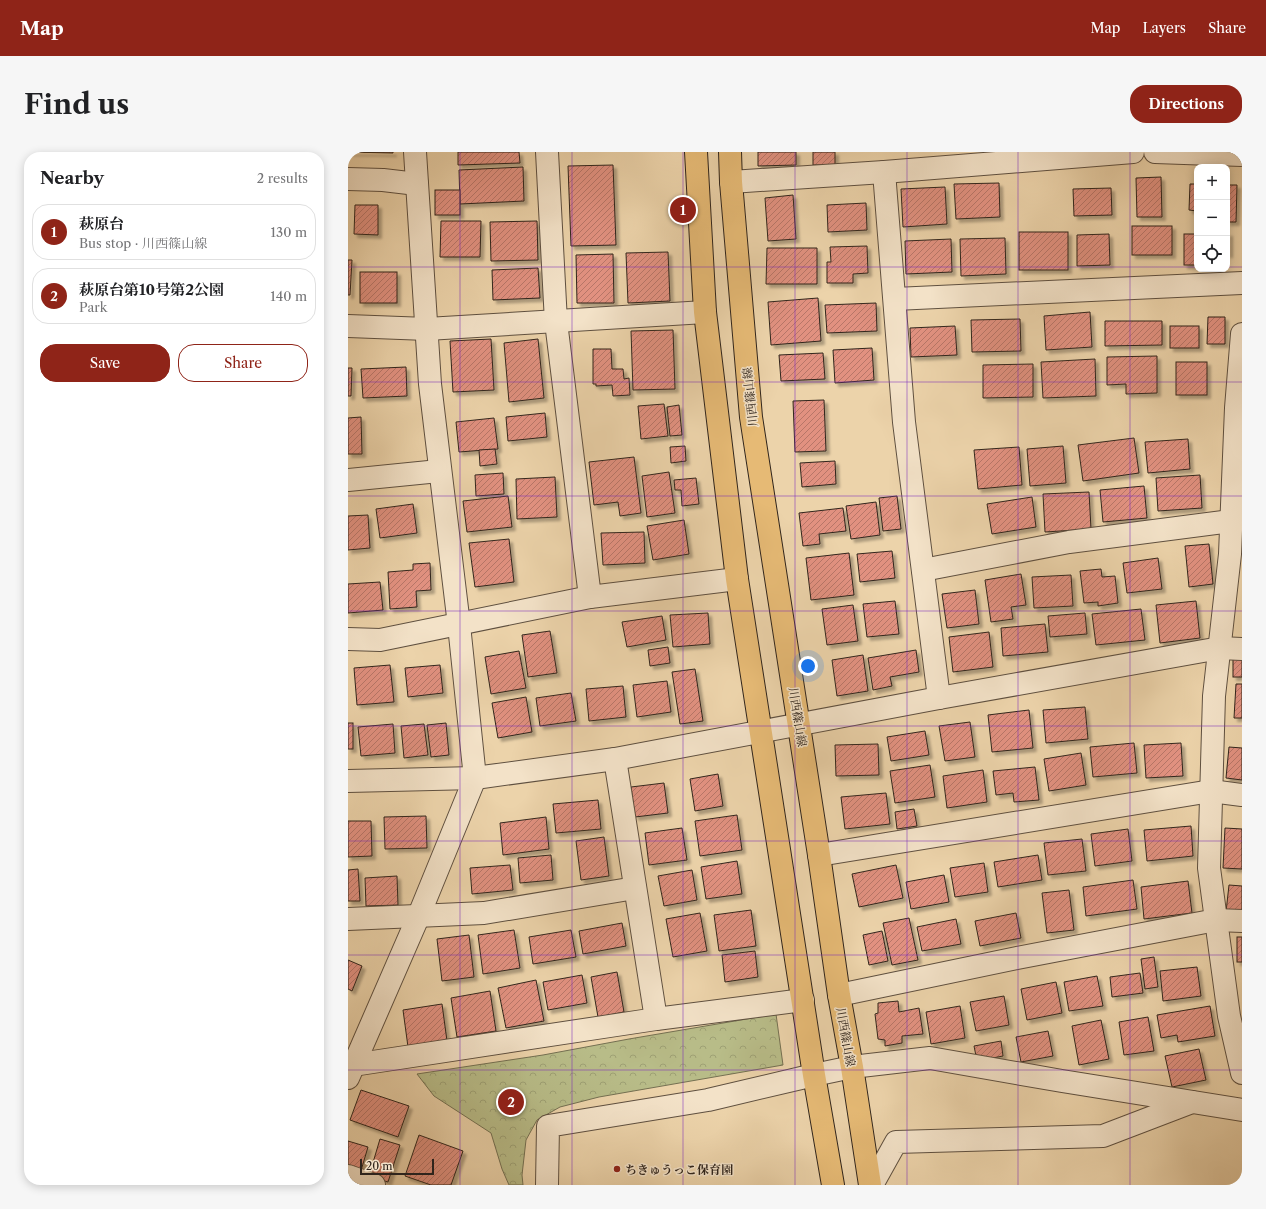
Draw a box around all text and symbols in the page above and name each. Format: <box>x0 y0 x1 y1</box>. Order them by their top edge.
text: Map <box>20 17 64 40</box>
text: Map <box>1090 19 1120 37</box>
text: Layers <box>1142 19 1186 37</box>
text: Share <box>1208 19 1246 37</box>
button: Directions <box>1130 85 1242 123</box>
text: Find us <box>24 87 129 121</box>
map controls <box>1194 164 1230 272</box>
button: + <box>1194 164 1230 200</box>
text: Nearby <box>40 168 104 188</box>
text: 2 results <box>257 170 308 186</box>
pin: 1 <box>670 195 696 225</box>
button: − <box>1194 200 1230 236</box>
text: 萩原台 <box>79 214 124 233</box>
text: 1 <box>51 224 57 240</box>
text: 130 m <box>271 224 307 240</box>
text: Bus stop · 川西篠山線 <box>79 235 207 251</box>
button: locate <box>1194 236 1230 272</box>
text: 萩原台第10号第2公園 <box>79 280 224 299</box>
text: 2 <box>50 288 58 304</box>
text: 140 m <box>270 288 307 304</box>
text: Park <box>79 299 107 315</box>
button: Save <box>40 344 170 382</box>
button: Share <box>178 344 308 382</box>
street label: 川西篠山線 <box>739 366 761 428</box>
your location <box>798 656 818 676</box>
street label: 川西篠山線 <box>786 686 810 748</box>
street label: 川西篠山線 <box>833 1006 859 1068</box>
pin: 2 <box>498 1087 524 1117</box>
scale bar <box>360 1157 434 1176</box>
text: 20 m <box>366 1159 392 1173</box>
place label: ちきゅうっこ保育園 <box>625 1162 733 1177</box>
marker: ちきゅうっこ保育園 <box>612 1164 622 1174</box>

